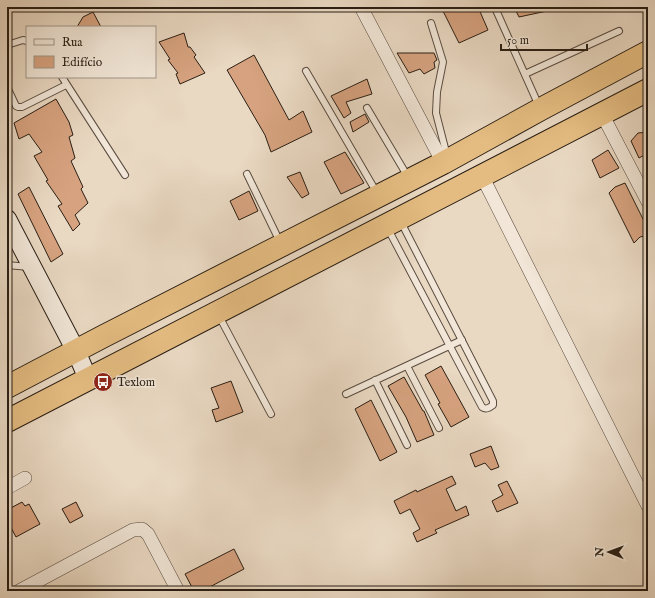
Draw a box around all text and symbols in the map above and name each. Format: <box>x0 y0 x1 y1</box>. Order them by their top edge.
legend <box>26 26 156 78</box>
scale bar <box>501 26 587 52</box>
text: 50 m <box>507 33 529 48</box>
text: Rua <box>62 35 83 50</box>
text: Edifício <box>62 55 103 70</box>
bus stop icon: Texlom <box>92 371 114 393</box>
place label: Texlom <box>117 375 155 390</box>
north arrow <box>589 532 629 572</box>
text: N <box>593 546 607 558</box>

